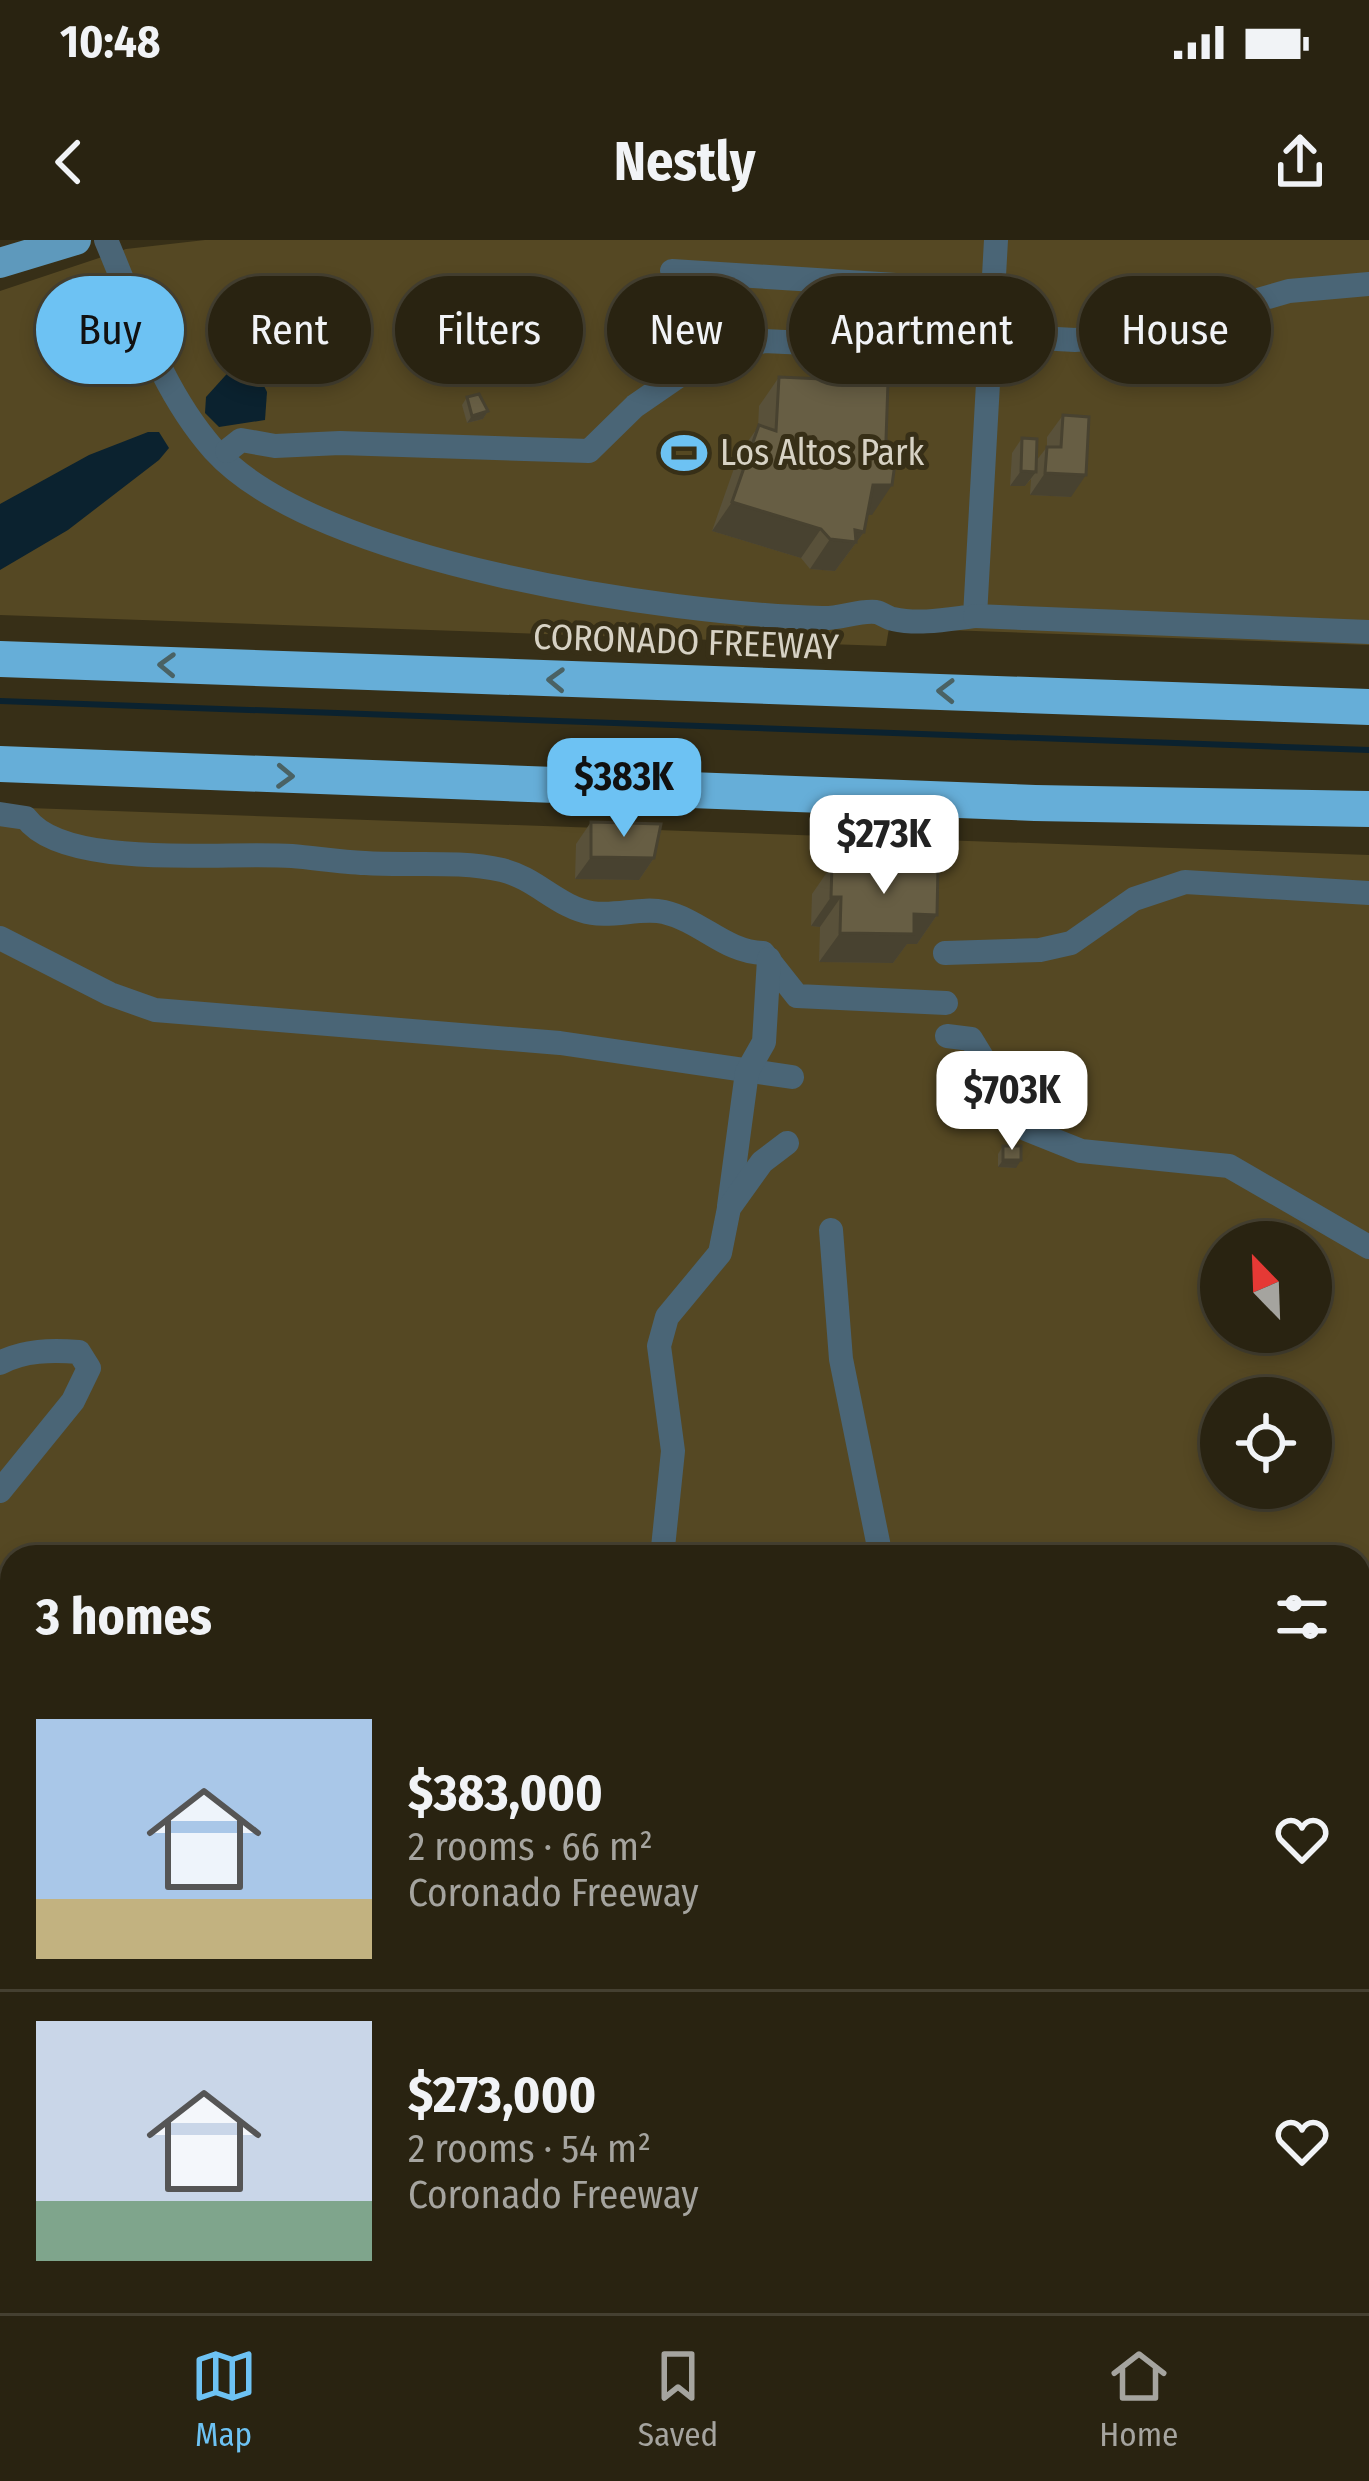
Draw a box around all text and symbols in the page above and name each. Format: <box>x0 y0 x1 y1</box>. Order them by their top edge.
text: 10:48 <box>60 15 161 69</box>
icon: back <box>36 129 102 195</box>
icon: share <box>1267 129 1333 195</box>
text: Nestly <box>614 130 755 194</box>
chip: Buy <box>36 276 184 384</box>
chip: Rent <box>208 276 371 384</box>
chip: Filters <box>395 276 583 384</box>
chip: New <box>607 276 765 384</box>
chip: Apartment <box>789 276 1055 384</box>
chip: House <box>1079 276 1271 384</box>
sports icon: Los Altos Park <box>659 428 709 478</box>
place label: Los Altos Park <box>720 431 925 475</box>
street label: CORONADO FREEWAY <box>532 615 840 669</box>
one-way arrow <box>157 652 176 678</box>
one-way arrow <box>546 667 565 693</box>
one-way arrow <box>936 678 954 704</box>
pin: $383K <box>540 738 708 840</box>
text: $383K <box>574 754 674 800</box>
one-way arrow <box>276 762 295 788</box>
pin: $273K <box>800 795 968 897</box>
text: $273K <box>837 811 931 857</box>
pin: $703K <box>928 1051 1096 1153</box>
text: $703K <box>963 1067 1061 1113</box>
north arrow <box>1200 1221 1332 1353</box>
map controls <box>1200 1221 1332 1509</box>
button: locate <box>1200 1377 1332 1509</box>
icon: filters <box>1269 1584 1335 1650</box>
text: 3 homes <box>36 1586 212 1648</box>
text: $383,000 <box>408 1762 603 1824</box>
icon: home <box>132 1767 276 1911</box>
icon: heart <box>1269 1806 1335 1872</box>
text: 2 rooms · 66 m² <box>408 1824 653 1870</box>
text: Coronado Freeway <box>408 1870 699 1916</box>
text: $273,000 <box>408 2064 596 2126</box>
icon: home <box>132 2069 276 2213</box>
icon: heart <box>1269 2108 1335 2174</box>
text: 2 rooms · 54 m² <box>408 2126 651 2172</box>
text: Coronado Freeway <box>408 2172 699 2218</box>
tab: Map <box>191 2343 257 2455</box>
tab: Saved <box>638 2343 718 2455</box>
tab: Home <box>1099 2343 1178 2455</box>

